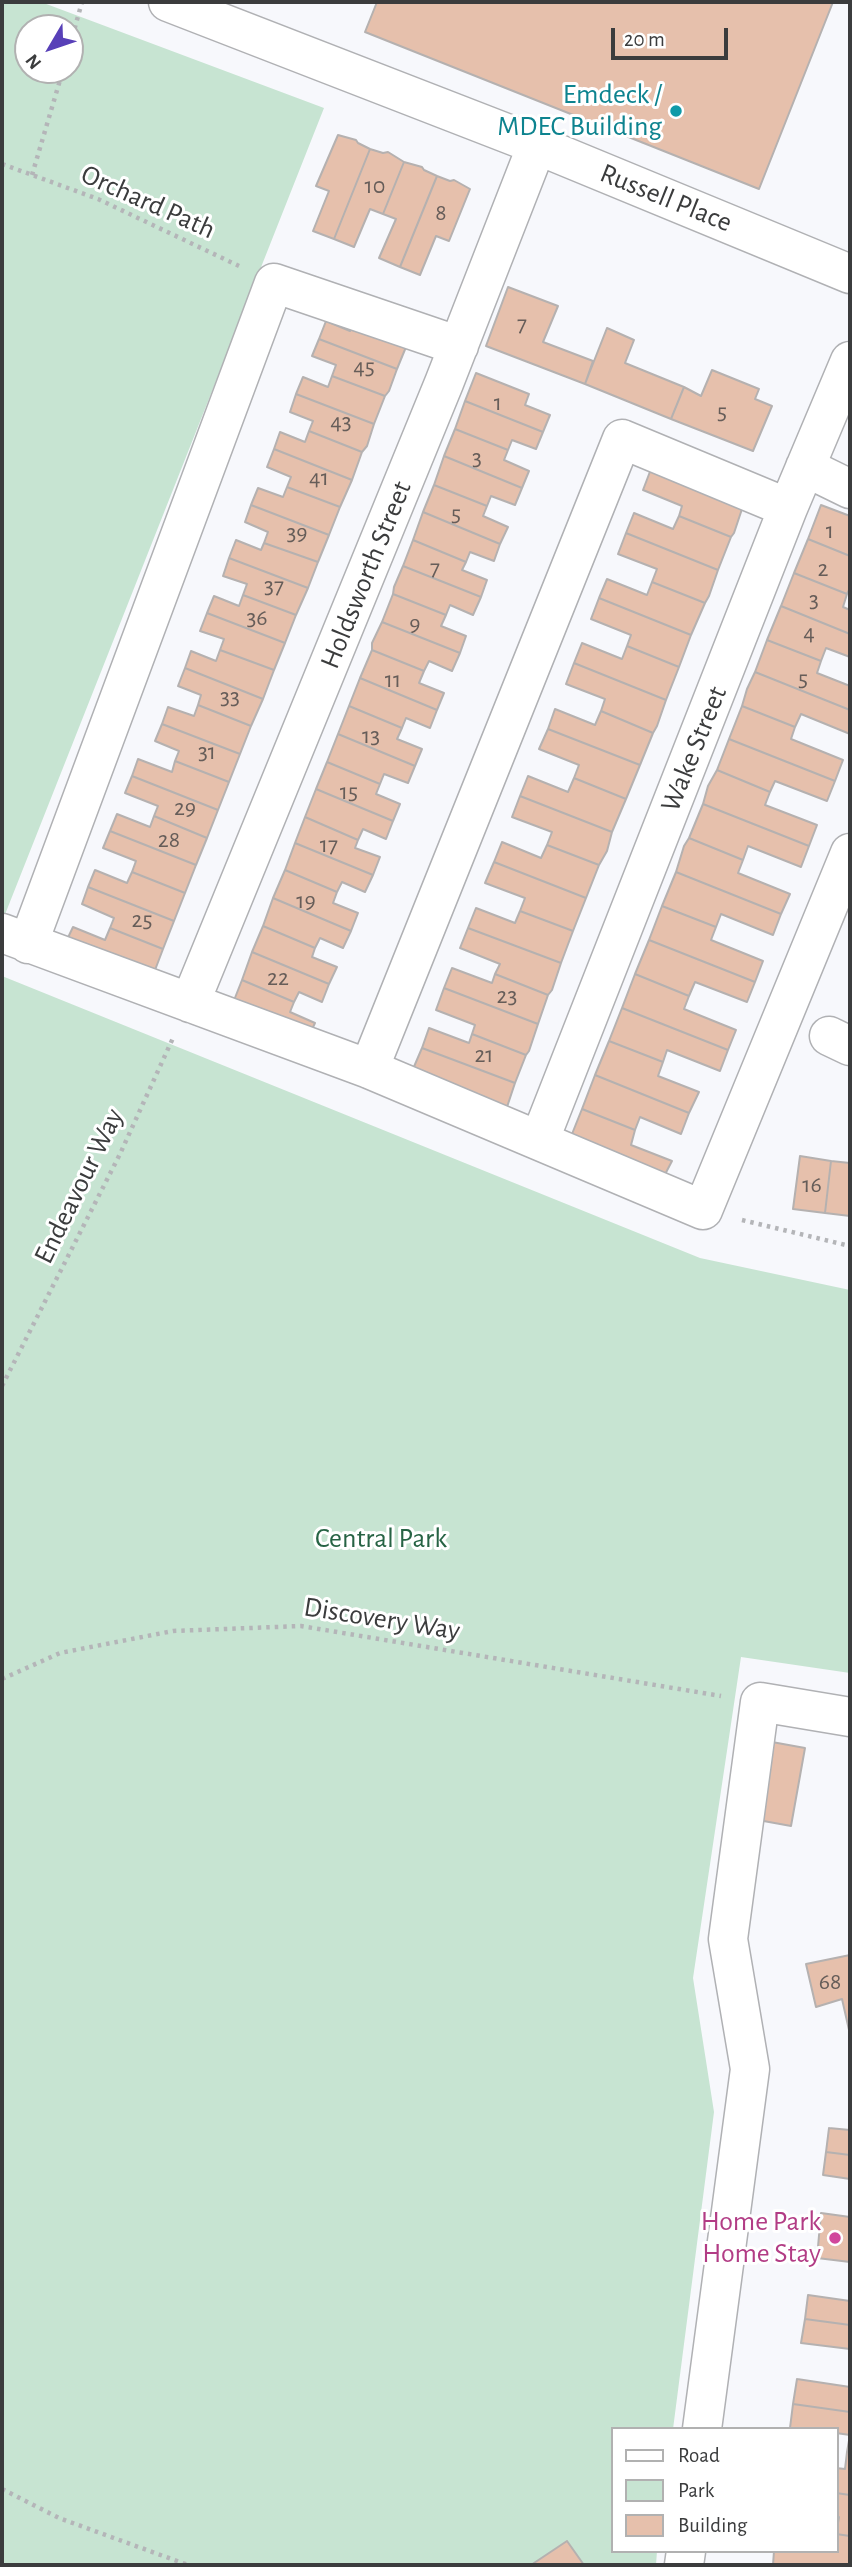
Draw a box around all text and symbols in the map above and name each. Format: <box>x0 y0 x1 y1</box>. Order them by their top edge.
north arrow <box>14 14 84 84</box>
scale bar <box>614 14 731 58</box>
text: 20 m <box>624 29 665 50</box>
text: N <box>22 50 45 72</box>
place label: Emdeck / MDEC Building <box>497 78 662 144</box>
marker: Emdeck / MDEC Building <box>668 103 684 119</box>
street label: Russell Place <box>595 156 737 240</box>
street label: Orchard Path <box>76 158 220 246</box>
house number: 10 <box>365 172 385 200</box>
house number: 8 <box>435 199 447 227</box>
house number: 7 <box>517 310 527 338</box>
house number: 45 <box>353 353 375 381</box>
house number: 1 <box>494 389 502 417</box>
house number: 5 <box>717 398 727 426</box>
house number: 43 <box>330 408 352 436</box>
house number: 3 <box>472 444 482 472</box>
house number: 41 <box>309 464 329 492</box>
street label: Holdsworth Street <box>313 476 419 674</box>
house number: 5 <box>451 500 461 528</box>
house number: 1 <box>826 517 834 545</box>
house number: 39 <box>286 519 308 547</box>
house number: 7 <box>430 554 440 582</box>
house number: 2 <box>818 555 828 583</box>
house number: 37 <box>264 572 284 600</box>
house number: 3 <box>809 586 819 614</box>
house number: 36 <box>246 604 268 632</box>
house number: 9 <box>409 610 421 638</box>
house number: 4 <box>803 619 815 647</box>
house number: 5 <box>798 665 808 693</box>
house number: 11 <box>385 666 401 694</box>
street label: Wake Street <box>654 681 734 817</box>
house number: 33 <box>220 683 240 711</box>
house number: 13 <box>362 722 380 750</box>
house number: 31 <box>198 738 216 766</box>
house number: 15 <box>340 778 358 806</box>
house number: 29 <box>174 794 196 822</box>
house number: 28 <box>158 826 180 854</box>
house number: 17 <box>320 831 338 859</box>
house number: 19 <box>296 887 316 915</box>
house number: 25 <box>132 906 152 934</box>
house number: 22 <box>267 964 289 992</box>
house number: 23 <box>497 982 517 1010</box>
house number: 21 <box>474 1041 494 1069</box>
street label: Endeavour Way <box>27 1103 131 1269</box>
house number: 16 <box>802 1171 822 1199</box>
park label: Central Park <box>315 1522 447 1556</box>
street label: Discovery Way <box>301 1590 463 1648</box>
house number: 68 <box>819 1968 841 1996</box>
place label: Home Park Home Stay <box>701 2205 821 2271</box>
marker: Home Park Home Stay <box>827 2230 843 2246</box>
legend <box>610 2427 838 2553</box>
text: Road <box>678 2445 720 2466</box>
text: Park <box>678 2480 714 2501</box>
text: Building <box>678 2515 747 2536</box>

